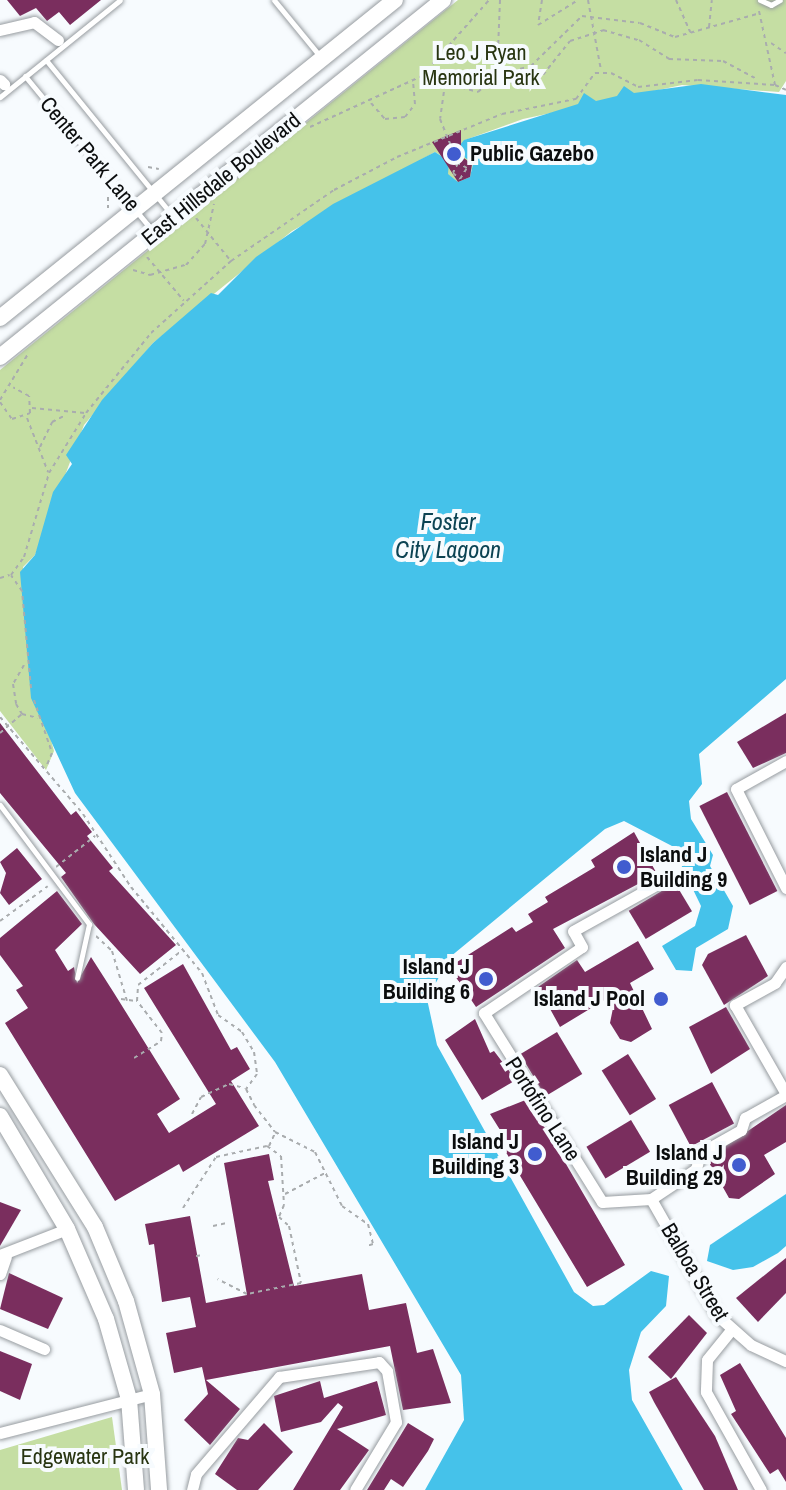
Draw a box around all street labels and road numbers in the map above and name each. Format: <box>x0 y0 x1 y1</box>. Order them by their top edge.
street label: Center Park Lane <box>34 91 146 217</box>
street label: East Hillsdale Boulevard <box>136 107 306 251</box>
street label: Portofino Lane <box>500 1052 586 1166</box>
street label: Balboa Street <box>656 1218 734 1326</box>

